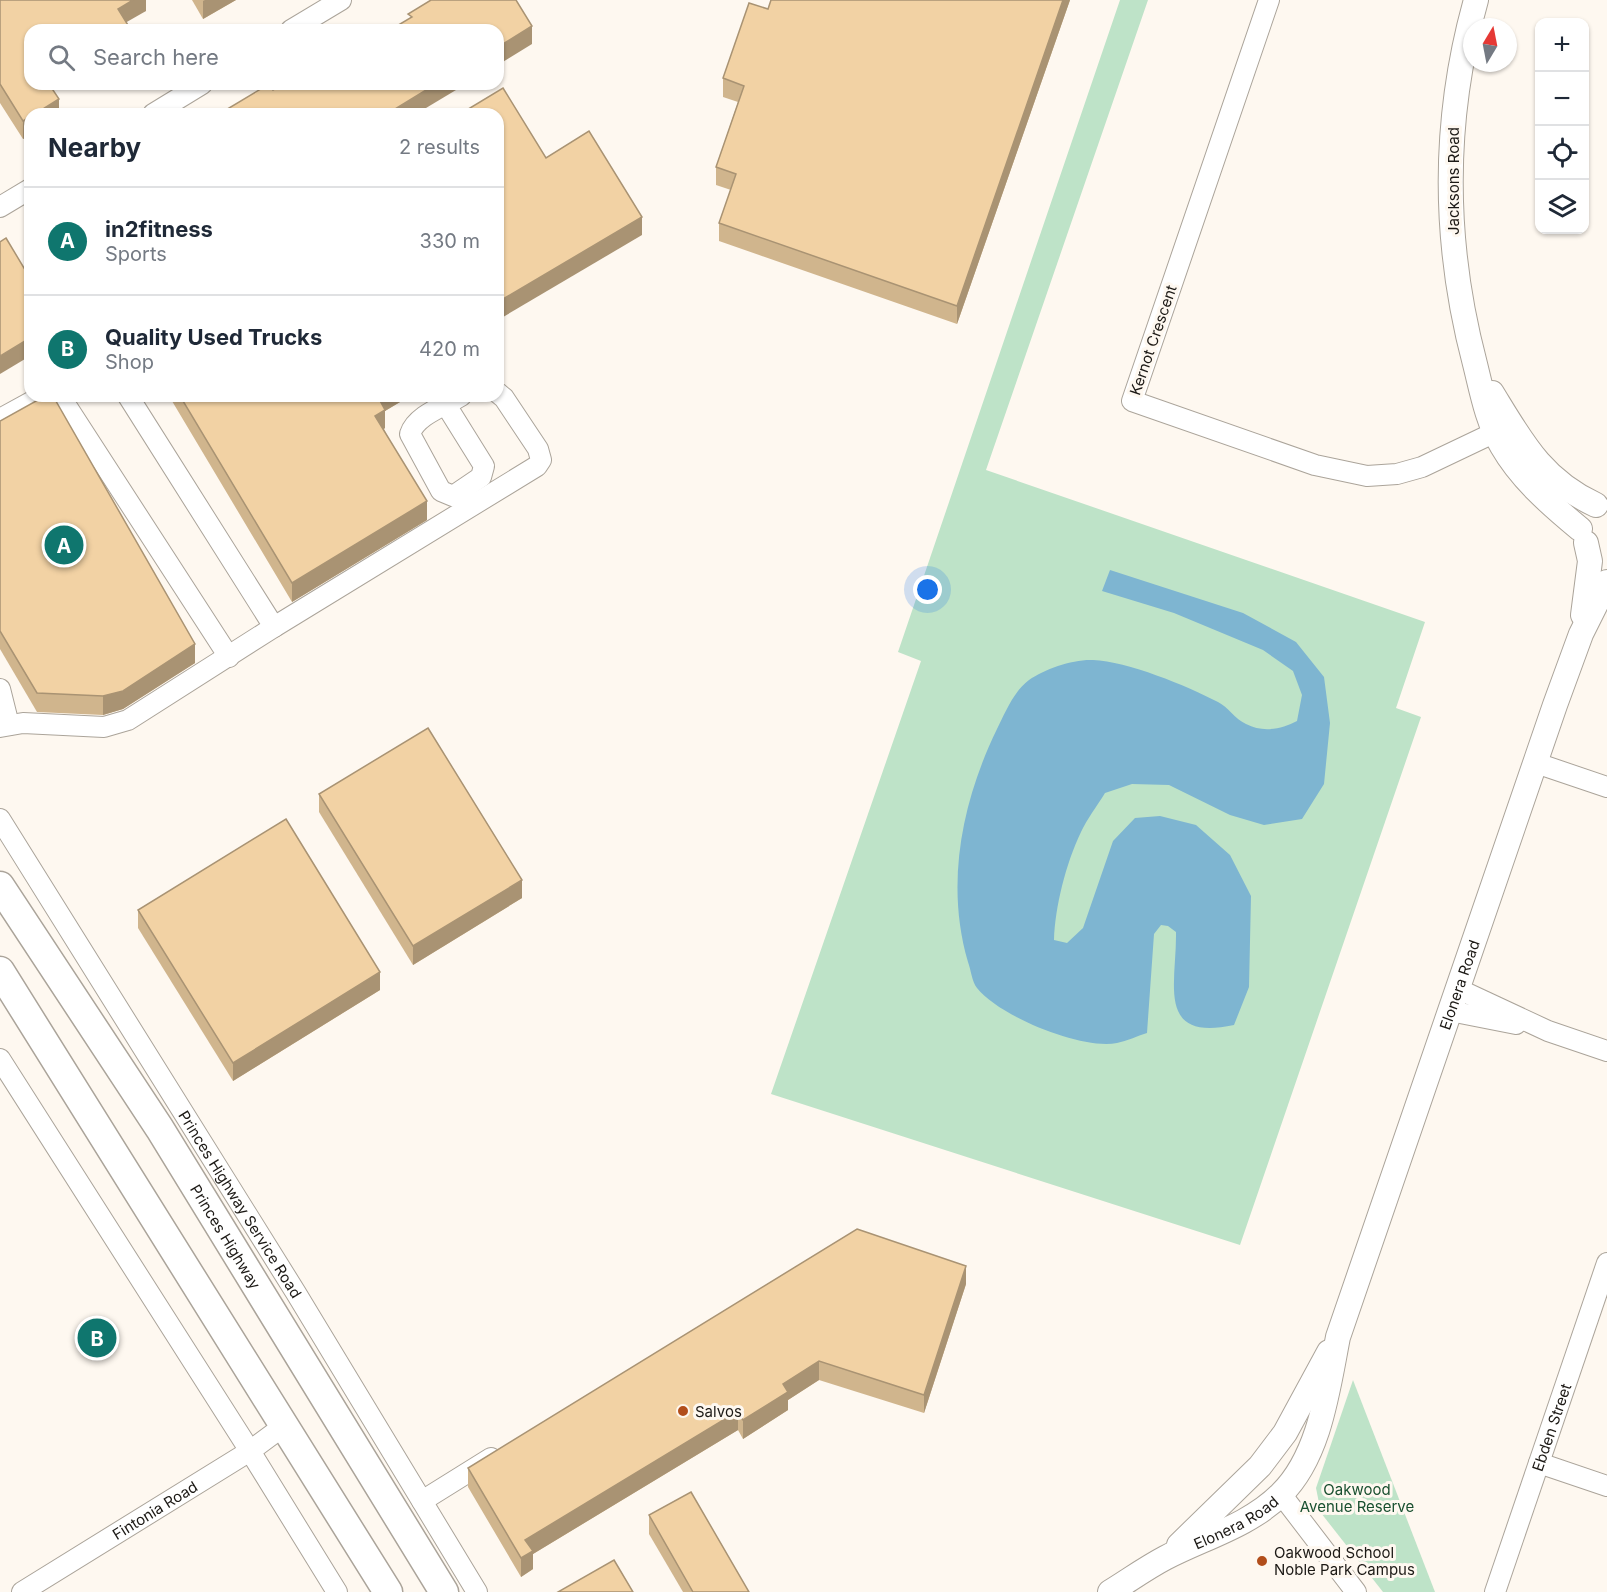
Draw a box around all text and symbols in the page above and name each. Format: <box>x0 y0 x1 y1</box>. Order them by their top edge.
north arrow <box>1463 18 1517 72</box>
map controls <box>1535 18 1589 234</box>
button: + <box>1535 18 1589 72</box>
search box <box>24 24 504 90</box>
icon: search <box>45 41 78 74</box>
text: Search here <box>93 44 219 70</box>
button: − <box>1535 72 1589 126</box>
button: locate <box>1535 126 1589 180</box>
street label: Jacksons Road <box>1444 127 1463 235</box>
text: Nearby <box>48 132 141 163</box>
text: 2 results <box>399 135 480 159</box>
button: layers <box>1535 180 1589 234</box>
text: in2fitness <box>105 216 213 242</box>
text: A <box>60 229 75 253</box>
text: 330 m <box>420 229 480 253</box>
text: Sports <box>105 242 167 266</box>
street label: Kernot Crescent <box>1125 282 1181 398</box>
text: Quality Used Trucks <box>105 324 322 350</box>
text: B <box>61 337 74 361</box>
text: 420 m <box>419 337 480 361</box>
text: Shop <box>105 350 154 374</box>
pin: A <box>44 522 84 568</box>
your location <box>913 575 942 604</box>
street label: Elonera Road <box>1435 937 1483 1032</box>
street label: Princes Highway Service Road <box>175 1107 305 1301</box>
street label: Princes Highway <box>186 1182 264 1292</box>
pin: B <box>78 1316 116 1360</box>
street label: Ebden Street <box>1527 1381 1575 1474</box>
place label: Salvos <box>695 1402 742 1421</box>
marker: Salvos <box>676 1404 690 1418</box>
street label: Fintonia Road <box>109 1476 201 1543</box>
park label: Oakwood Avenue Reserve <box>1300 1480 1414 1516</box>
street label: Elonera Road <box>1191 1492 1282 1553</box>
place label: Oakwood School Noble Park Campus <box>1274 1543 1415 1579</box>
marker: Oakwood School Noble Park Campus <box>1255 1554 1269 1568</box>

